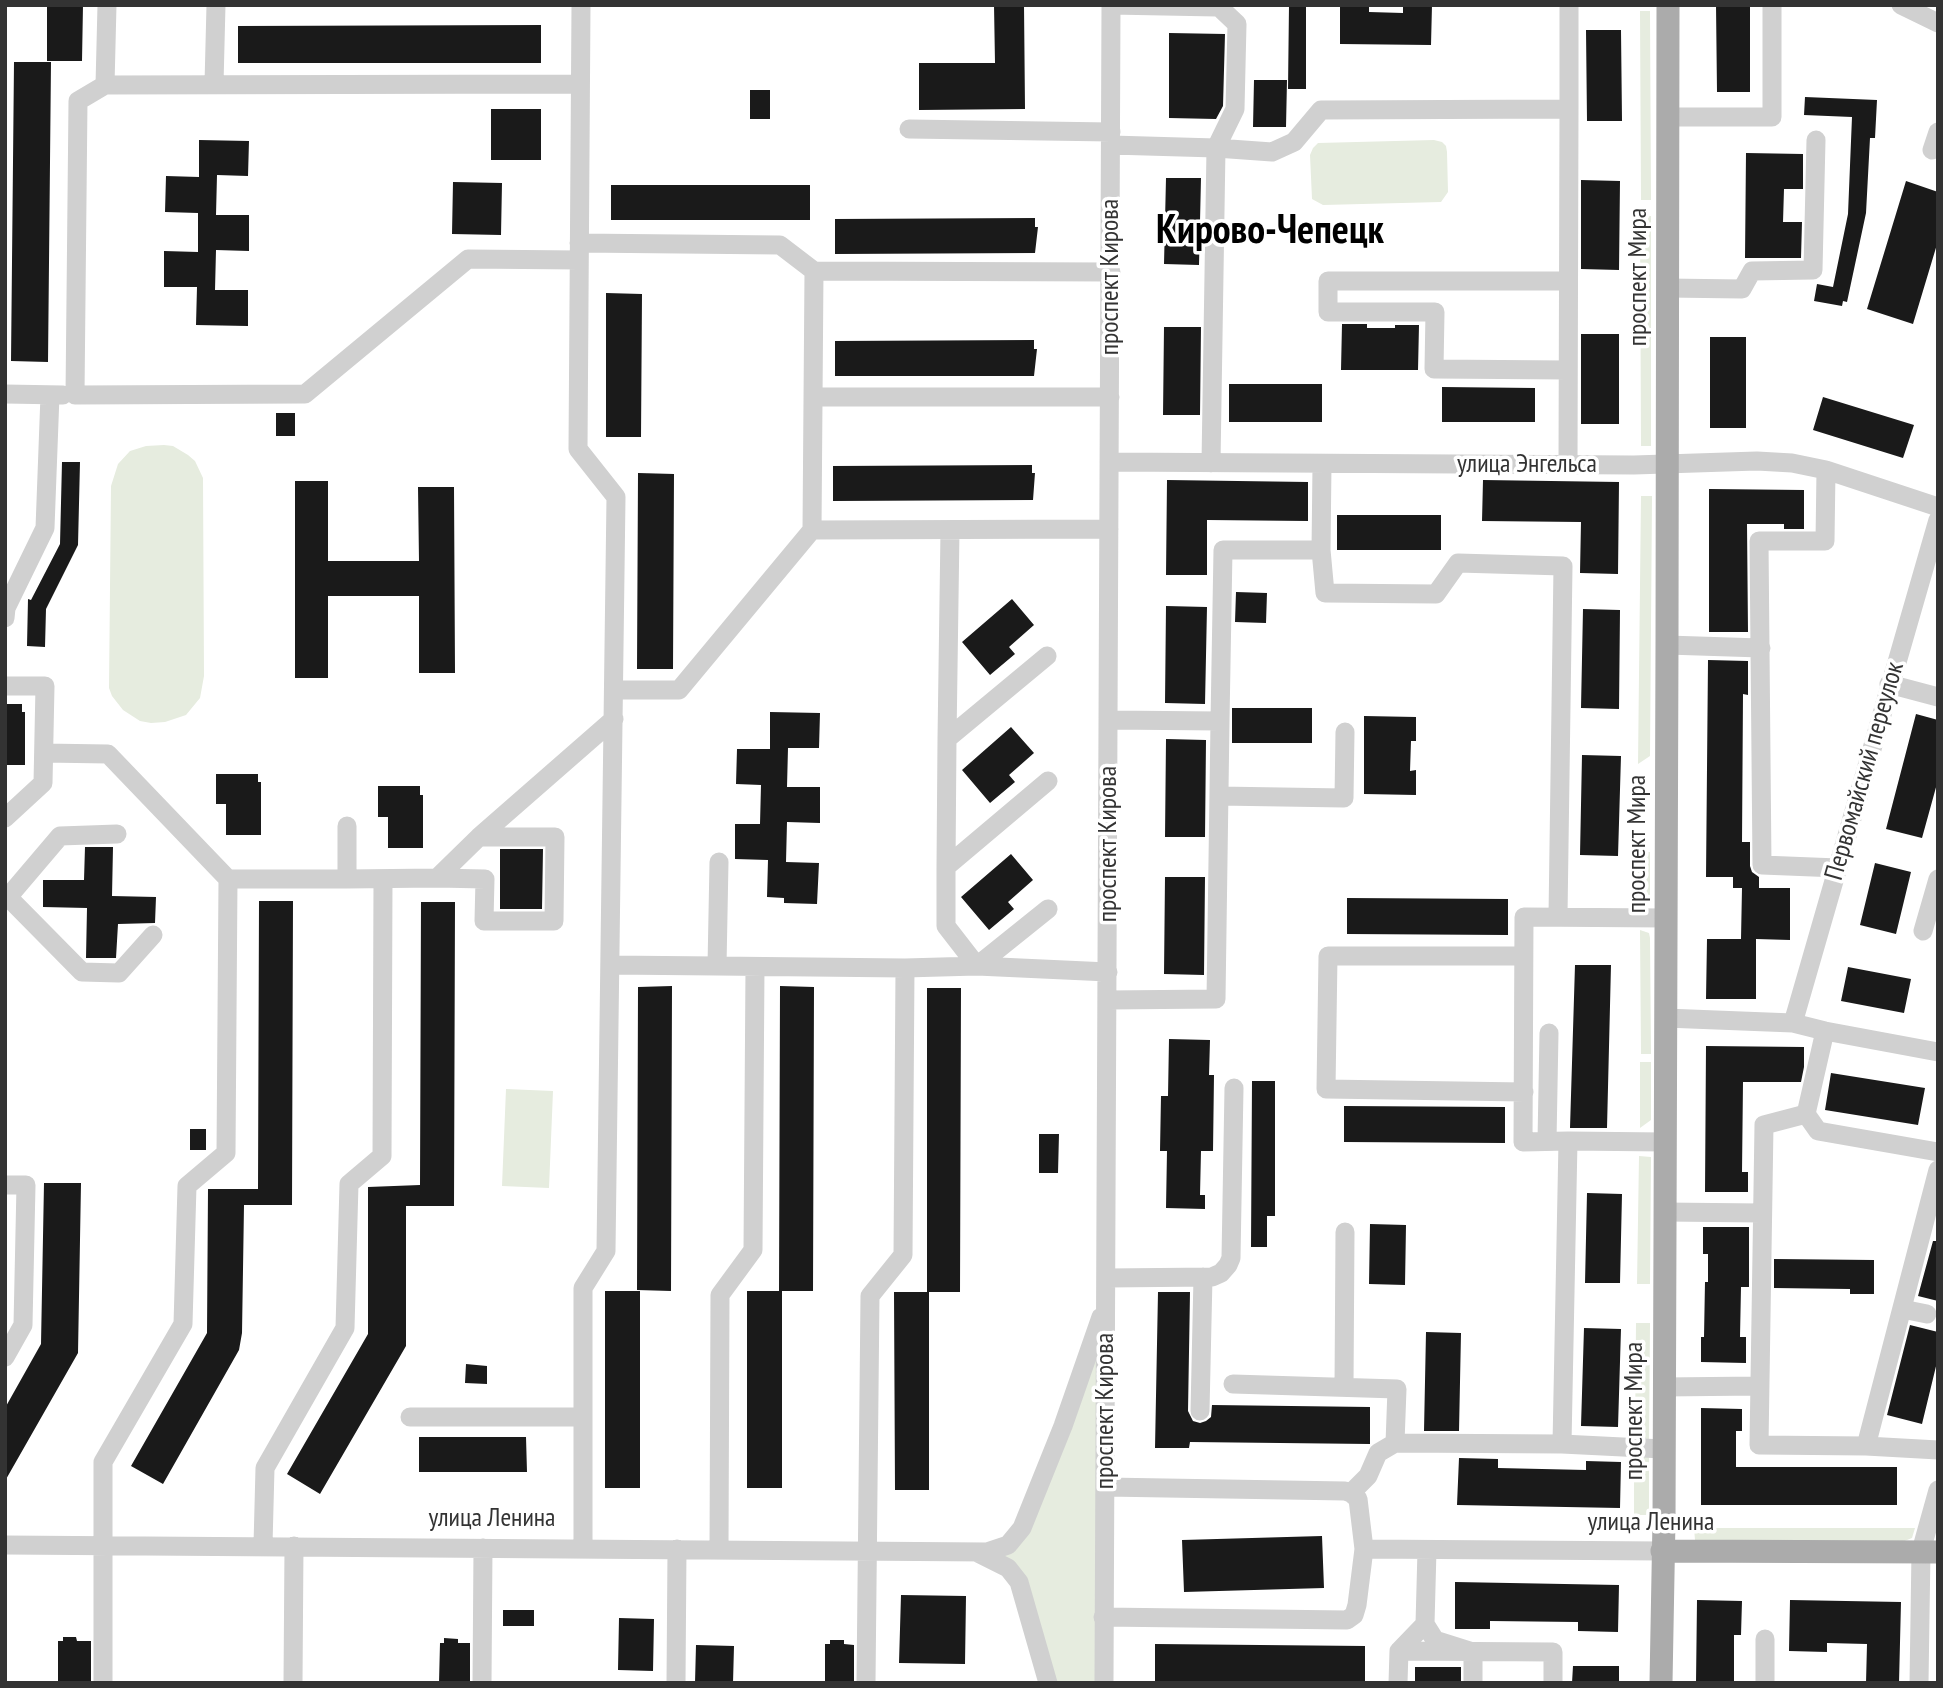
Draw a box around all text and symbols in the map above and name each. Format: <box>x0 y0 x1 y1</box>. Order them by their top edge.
street label: проспект Кирова <box>1095 199 1127 355</box>
district label: Кирово-Чепецк <box>1156 208 1384 256</box>
street label: проспект Мира <box>1623 208 1655 346</box>
street label: улица Энгельса <box>1457 449 1597 481</box>
street label: Первомайский переулок <box>1819 658 1911 884</box>
street label: проспект Кирова <box>1093 766 1125 922</box>
street label: проспект Мира <box>1622 775 1654 913</box>
street label: проспект Кирова <box>1090 1333 1122 1489</box>
street label: проспект Мира <box>1619 1342 1651 1480</box>
street label: улица Ленина <box>428 1503 556 1535</box>
street label: улица Ленина <box>1587 1507 1715 1539</box>

